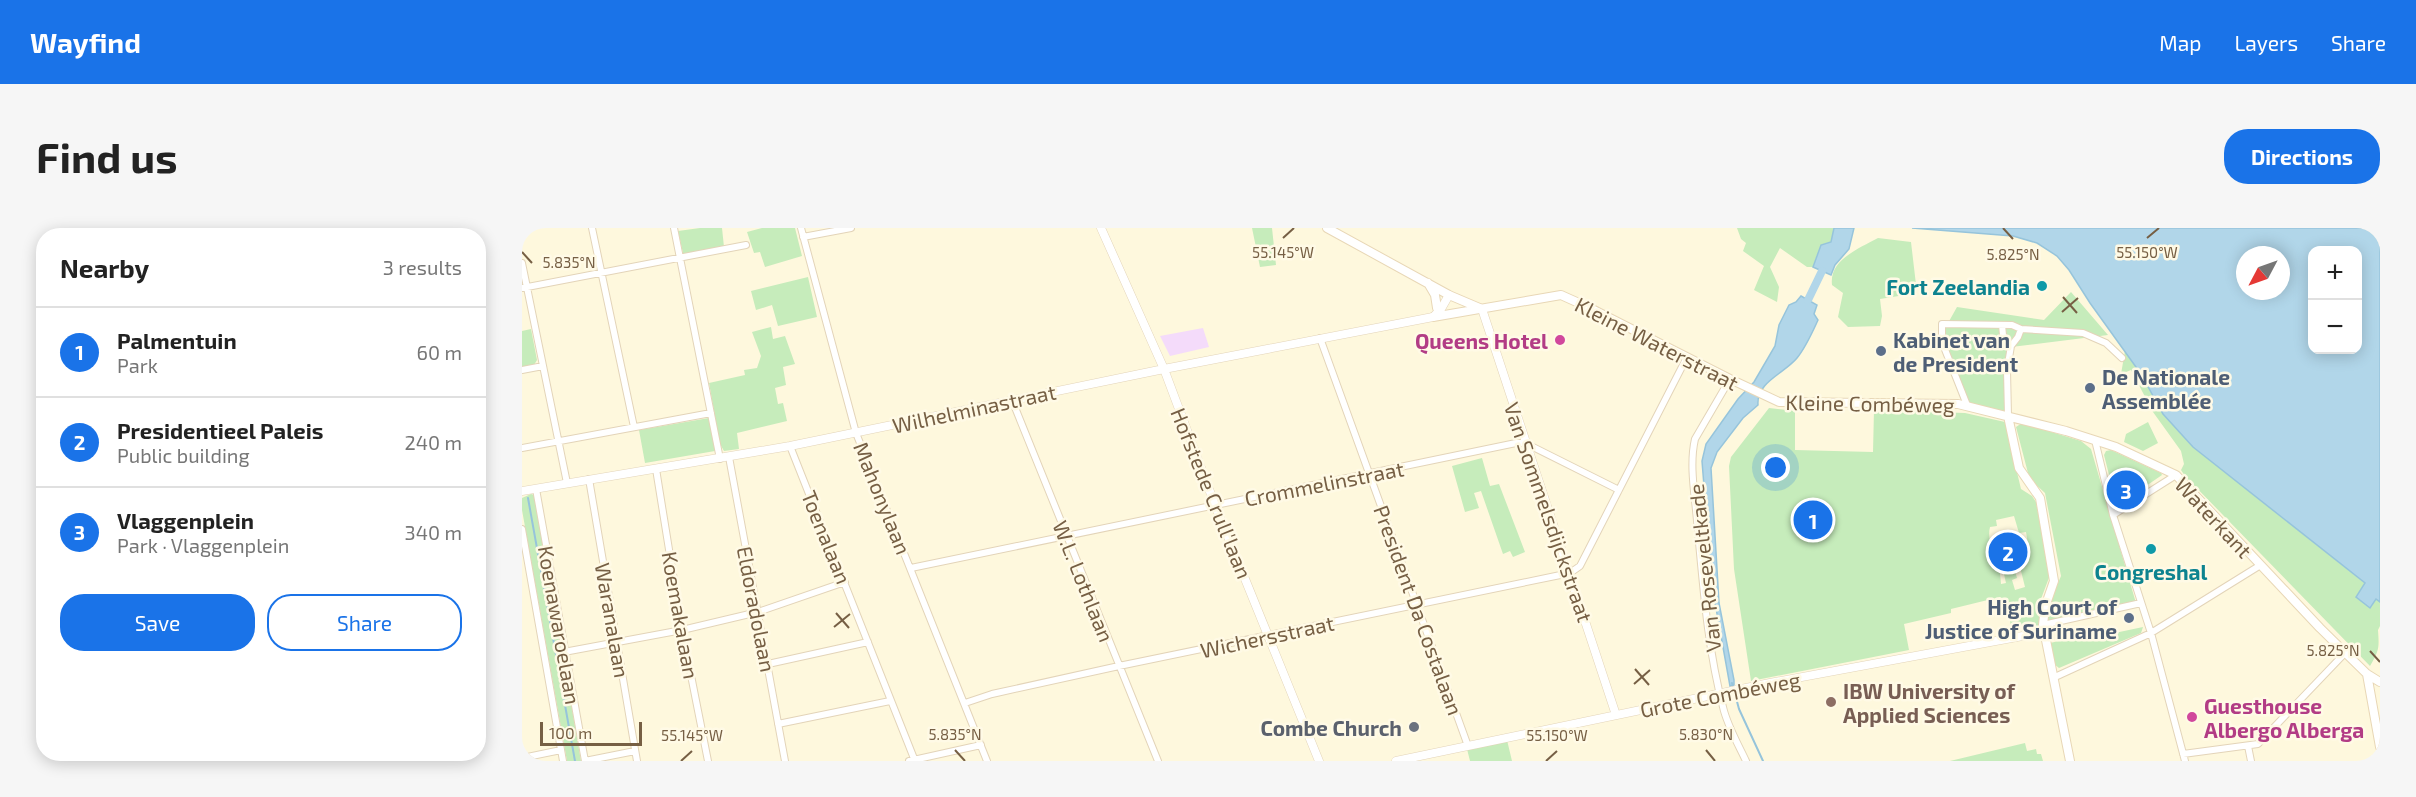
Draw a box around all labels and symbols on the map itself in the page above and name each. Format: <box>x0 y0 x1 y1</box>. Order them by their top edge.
text: 55.145°W <box>1252 243 1314 261</box>
text: 55.150°W <box>2116 243 2178 261</box>
text: 5.825°N <box>1986 245 2040 263</box>
north arrow <box>2236 246 2290 300</box>
text: 5.835°N <box>543 253 595 271</box>
place label: Fort Zeelandia <box>1886 274 2030 299</box>
marker: Fort Zeelandia <box>2035 279 2049 293</box>
street label: Kleine Waterstraat <box>1571 291 1743 395</box>
place label: Kabinet van de President <box>1893 327 2018 376</box>
place label: Queens Hotel <box>1415 328 1548 354</box>
marker: Queens Hotel <box>1553 333 1567 347</box>
marker: Kabinet van de President <box>1874 344 1888 358</box>
place label: De Nationale Assemblée <box>2102 364 2230 413</box>
street label: Wilhelminastraat <box>890 378 1058 438</box>
marker: De Nationale Assemblée <box>2083 381 2097 395</box>
street label: Kleine Combéweg <box>1785 389 1955 417</box>
street label: Van Sommelsdijckstraat <box>1499 399 1598 626</box>
street label: Hofstede Crull'laan <box>1166 404 1258 582</box>
street label: Mahonylaan <box>849 438 917 558</box>
your location <box>1761 453 1790 482</box>
street label: Crommelinstraat <box>1242 455 1406 511</box>
pin: 3 <box>2106 468 2146 512</box>
street label: Waterkant <box>2170 471 2258 563</box>
street label: Van Roseveltkade <box>1683 483 1725 653</box>
street label: Toenalaan <box>797 487 857 587</box>
pin: 1 <box>1794 498 1832 542</box>
street label: President Da Costalaan <box>1369 502 1469 718</box>
street label: W.L. Lothlaan <box>1048 517 1120 645</box>
pin: 2 <box>1988 530 2028 574</box>
marker: Congreshal <box>2144 542 2158 556</box>
street label: Koenawaroelaan <box>534 544 586 706</box>
street label: Eldoradolaan <box>733 544 781 674</box>
street label: Koemakalaan <box>657 549 705 681</box>
place label: Congreshal <box>2095 559 2208 584</box>
street label: Waranalaan <box>591 561 635 679</box>
place label: High Court of Justice of Suriname <box>1925 594 2118 643</box>
street label: Wichersstraat <box>1198 610 1336 662</box>
marker: High Court of Justice of Suriname <box>2122 611 2136 625</box>
text: 5.825°N <box>2306 641 2360 659</box>
street label: Grote Combéweg <box>1638 666 1803 722</box>
place label: IBW University of Applied Sciences <box>1843 678 2016 727</box>
place label: Guesthouse Albergo Alberga <box>2204 693 2364 742</box>
marker: IBW University of Applied Sciences <box>1824 695 1838 709</box>
marker: Guesthouse Albergo Alberga <box>2185 710 2199 724</box>
place label: Combe Church <box>1260 715 1402 740</box>
scale bar <box>540 719 642 746</box>
marker: Combe Church <box>1407 720 1421 734</box>
text: 5.835°N <box>929 725 981 743</box>
text: 5.830°N <box>1679 725 1733 743</box>
text: 55.145°W <box>661 726 723 744</box>
text: 55.150°W <box>1526 726 1588 744</box>

